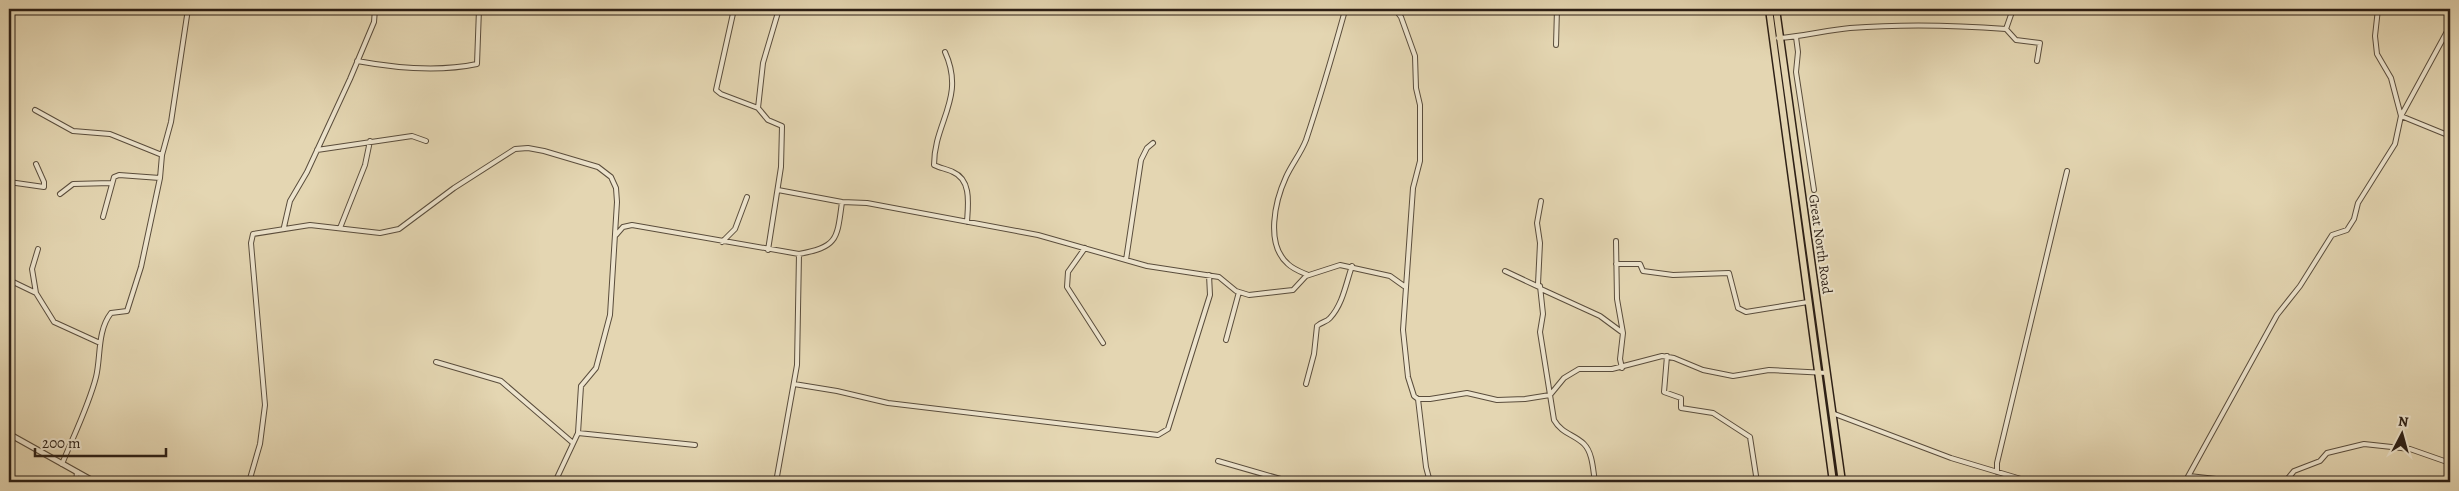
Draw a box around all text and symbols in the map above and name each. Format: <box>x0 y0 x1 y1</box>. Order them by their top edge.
street label: Great North Road <box>1804 193 1837 296</box>
north arrow <box>2376 408 2426 458</box>
text: N <box>2397 412 2409 432</box>
scale bar <box>35 426 166 458</box>
text: 200 m <box>42 433 81 453</box>

